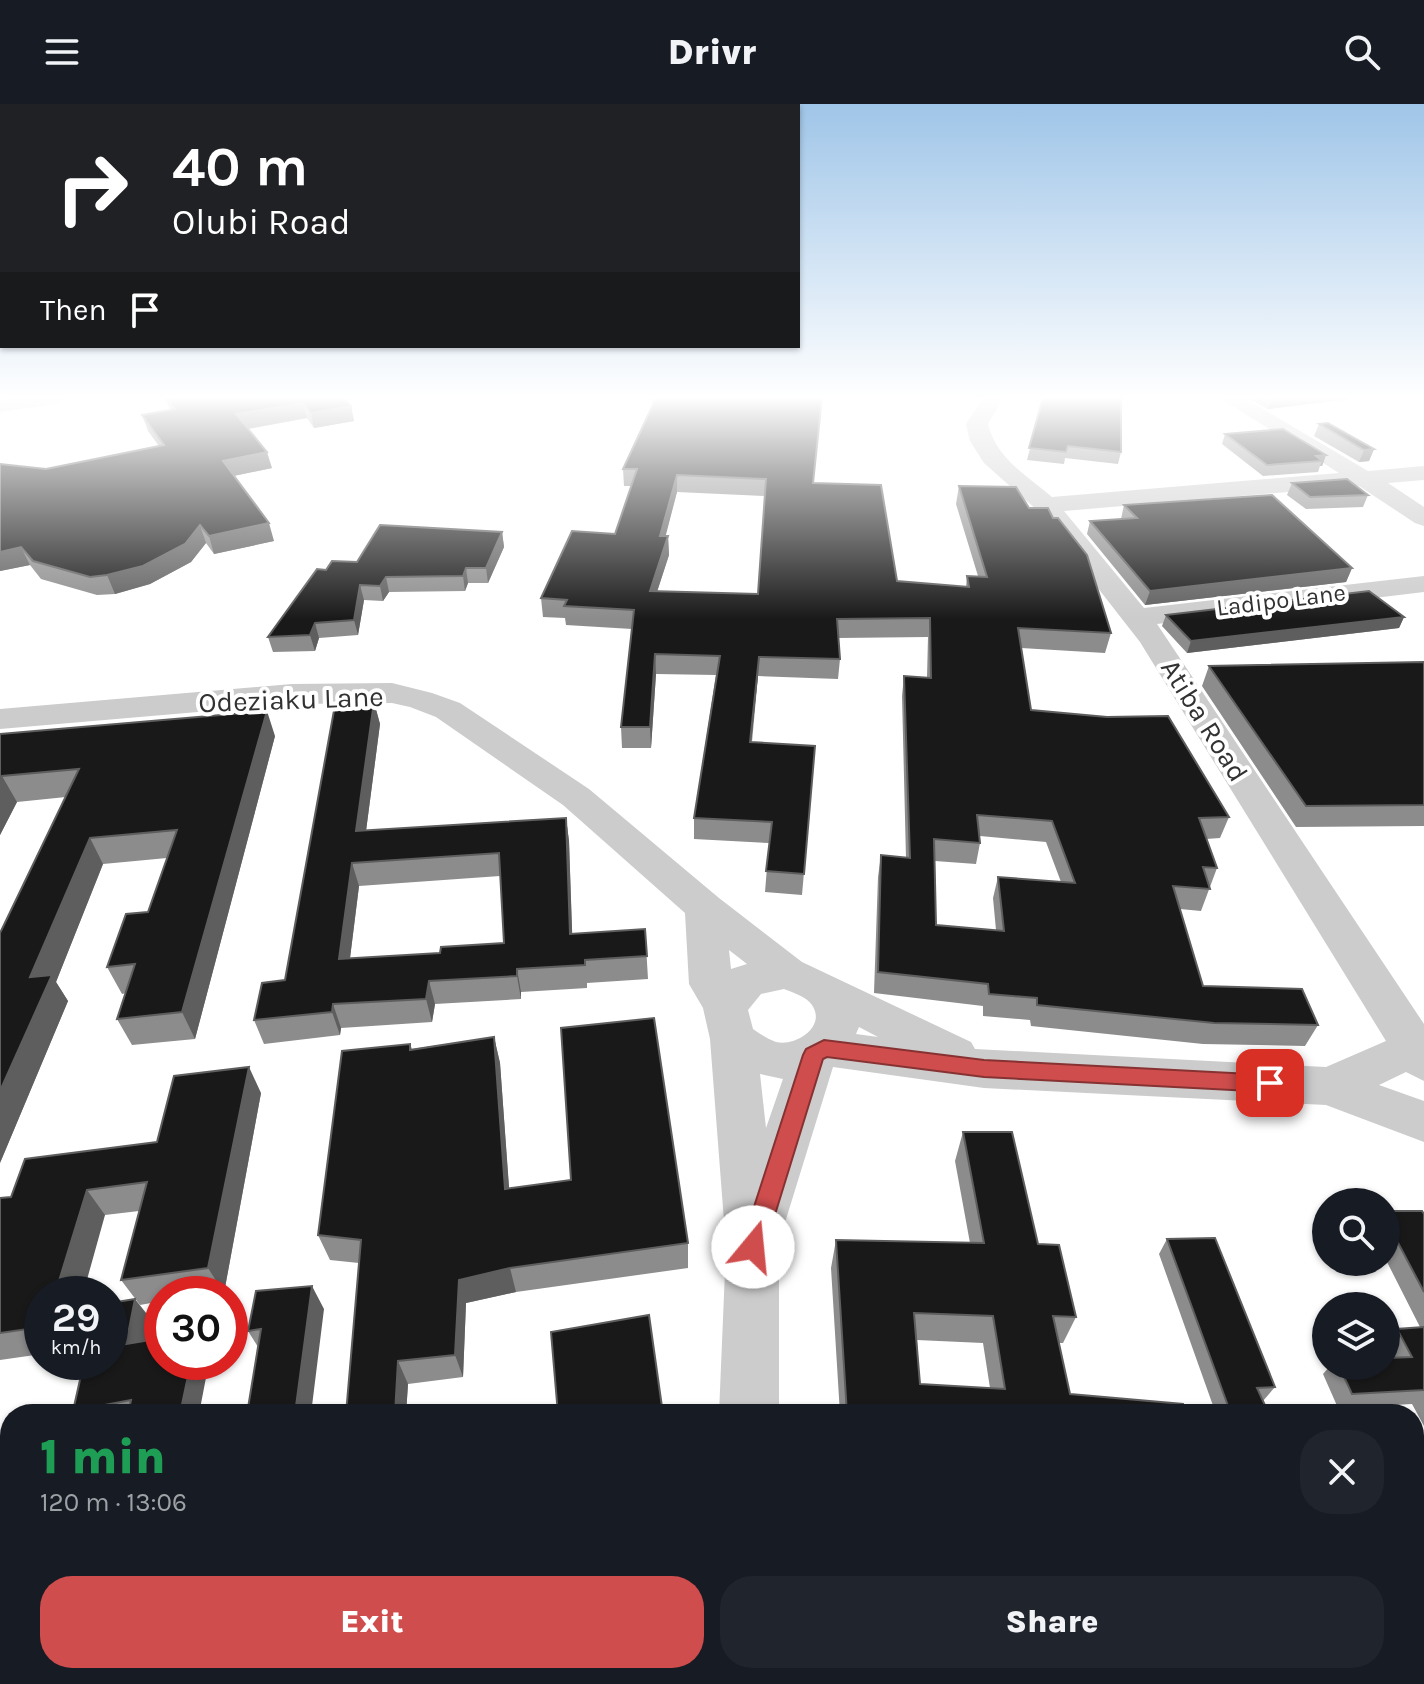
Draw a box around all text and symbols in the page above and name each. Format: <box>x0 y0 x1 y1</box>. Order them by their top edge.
icon: menu <box>40 30 84 74</box>
icon: search <box>1340 30 1384 74</box>
text: Drivr <box>668 31 756 73</box>
text: 40 m <box>172 134 308 199</box>
icon: right <box>40 136 144 240</box>
text: Olubi Road <box>172 201 351 243</box>
icon: arrive <box>123 288 167 332</box>
text: Then <box>40 292 107 328</box>
street label: Ladipo Lane <box>1215 578 1347 622</box>
street label: Atiba Road <box>1154 653 1255 788</box>
street label: Odeziaku Lane <box>198 680 384 719</box>
pin <box>1236 1049 1304 1117</box>
icon: arrive <box>1248 1061 1292 1105</box>
map controls <box>1312 1188 1400 1380</box>
button: search <box>1312 1188 1400 1276</box>
position arrow <box>711 1205 795 1289</box>
speed limit sign: 30 <box>144 1276 248 1380</box>
button: layers <box>1312 1292 1400 1380</box>
text: 29 <box>52 1294 100 1341</box>
text: km/h <box>51 1336 101 1359</box>
text: 1 min <box>40 1429 166 1485</box>
button: close <box>1300 1430 1384 1514</box>
text: 120 m · 13:06 <box>40 1487 187 1518</box>
button: Exit <box>40 1576 704 1668</box>
button: Share <box>720 1576 1384 1668</box>

